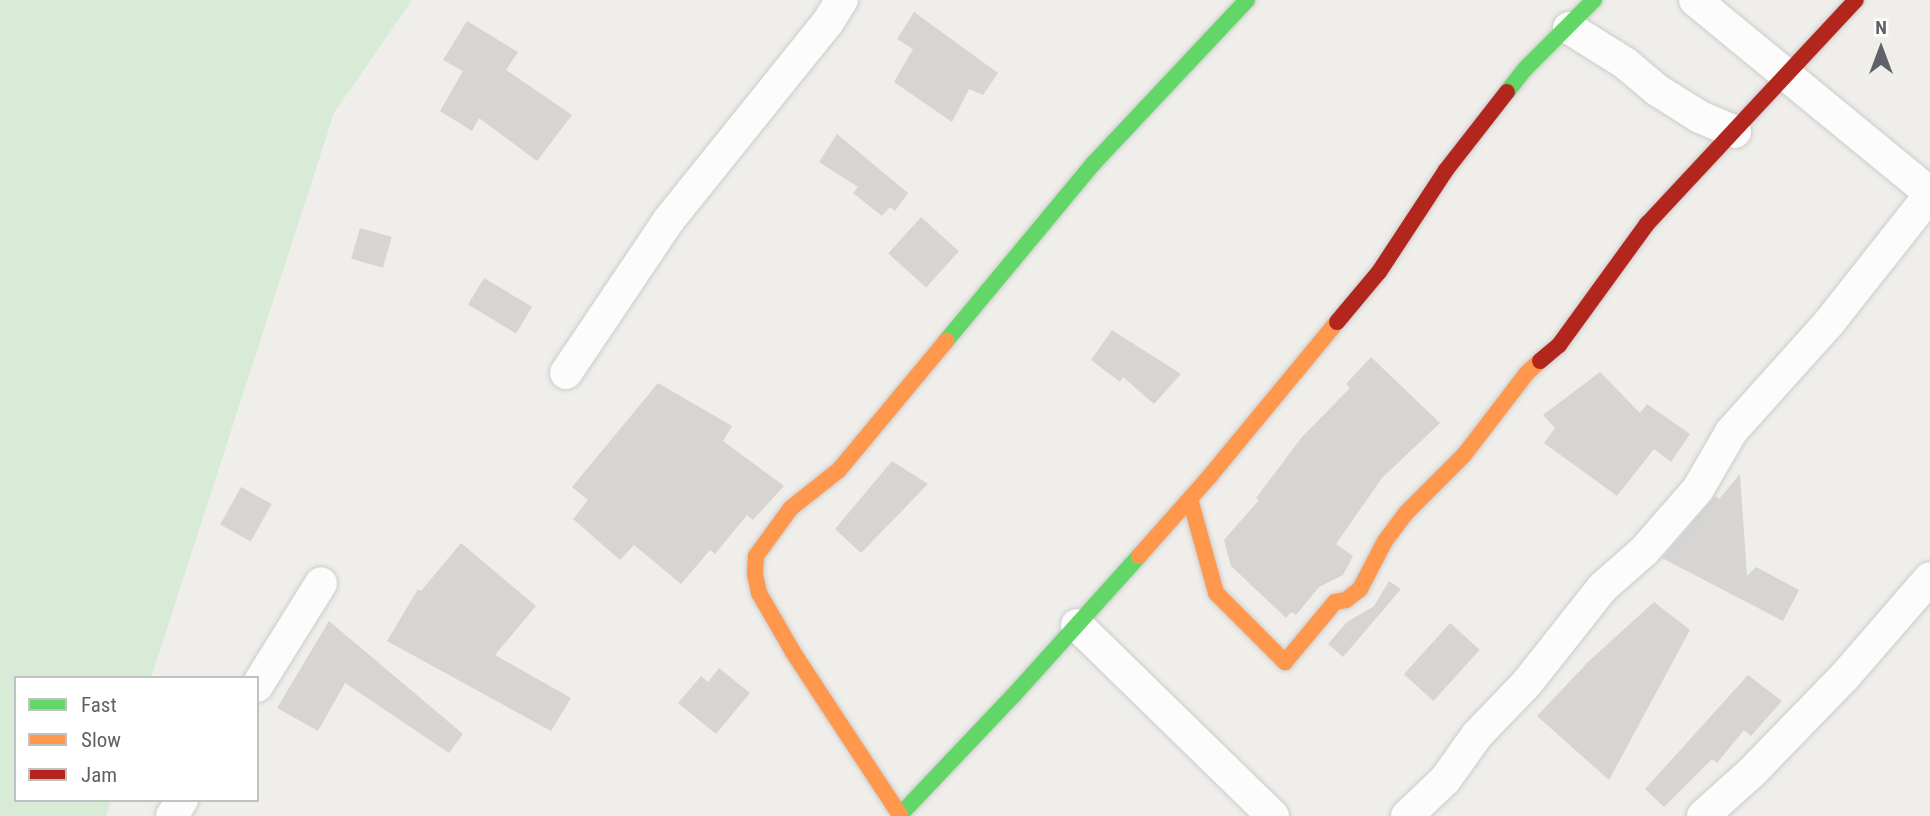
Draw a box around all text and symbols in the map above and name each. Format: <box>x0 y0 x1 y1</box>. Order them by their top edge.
north arrow <box>1846 14 1916 84</box>
text: N <box>1875 16 1887 39</box>
legend <box>14 676 259 802</box>
text: Fast <box>81 693 117 717</box>
text: Slow <box>81 728 121 752</box>
text: Jam <box>81 763 117 787</box>

